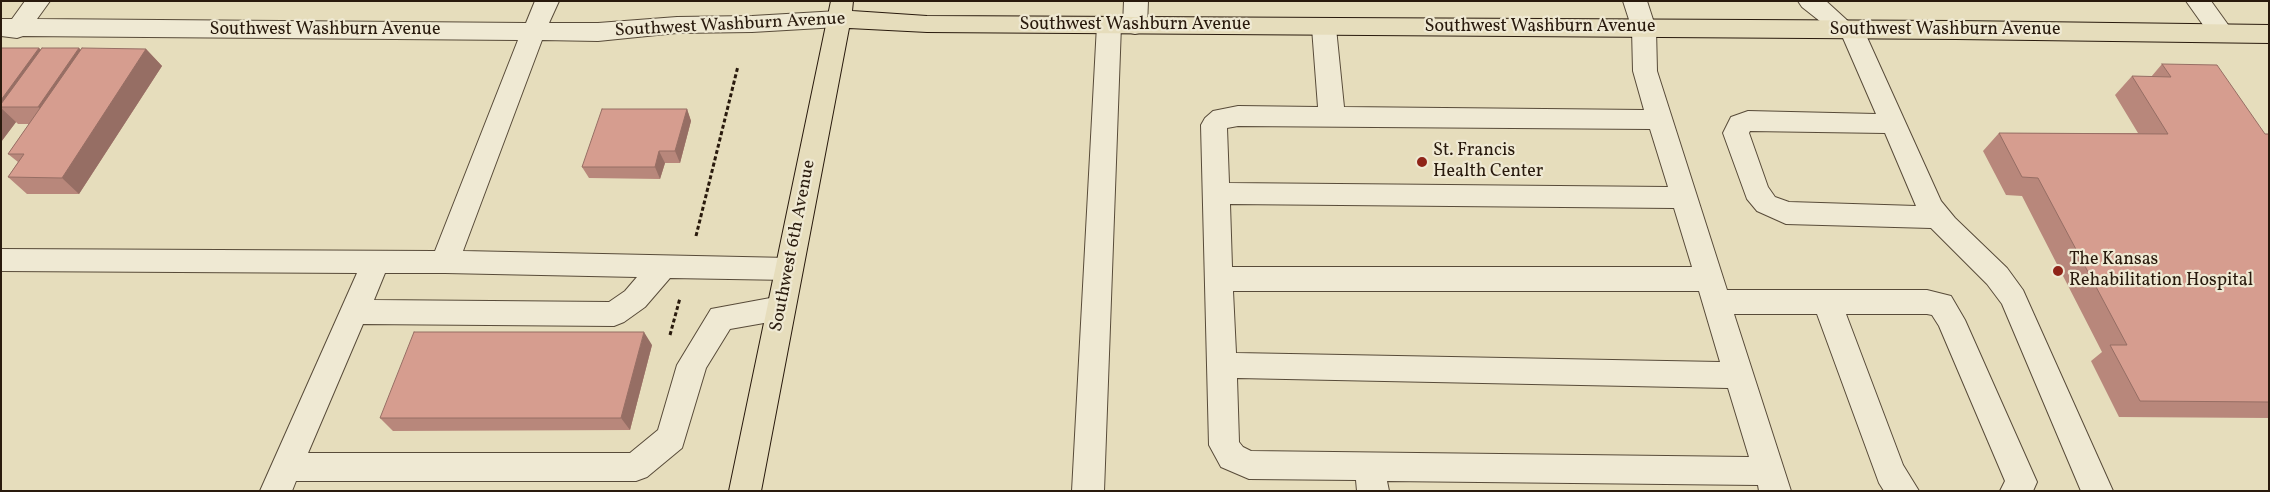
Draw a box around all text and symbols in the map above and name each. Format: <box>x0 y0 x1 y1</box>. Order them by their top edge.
street label: Southwest Washburn Avenue <box>614 9 846 43</box>
street label: Southwest Washburn Avenue <box>1020 15 1250 37</box>
street label: Southwest Washburn Avenue <box>1425 17 1655 39</box>
street label: Southwest Washburn Avenue <box>210 20 440 42</box>
street label: Southwest Washburn Avenue <box>1830 20 2060 42</box>
place label: St. Francis Health Center <box>1433 141 1543 183</box>
marker: St. Francis Health Center <box>1415 155 1429 169</box>
street label: Southwest 6th Avenue <box>767 158 821 334</box>
place label: The Kansas Rehabilitation Hospital <box>2069 250 2253 292</box>
marker: The Kansas Rehabilitation Hospital <box>2051 264 2065 278</box>

